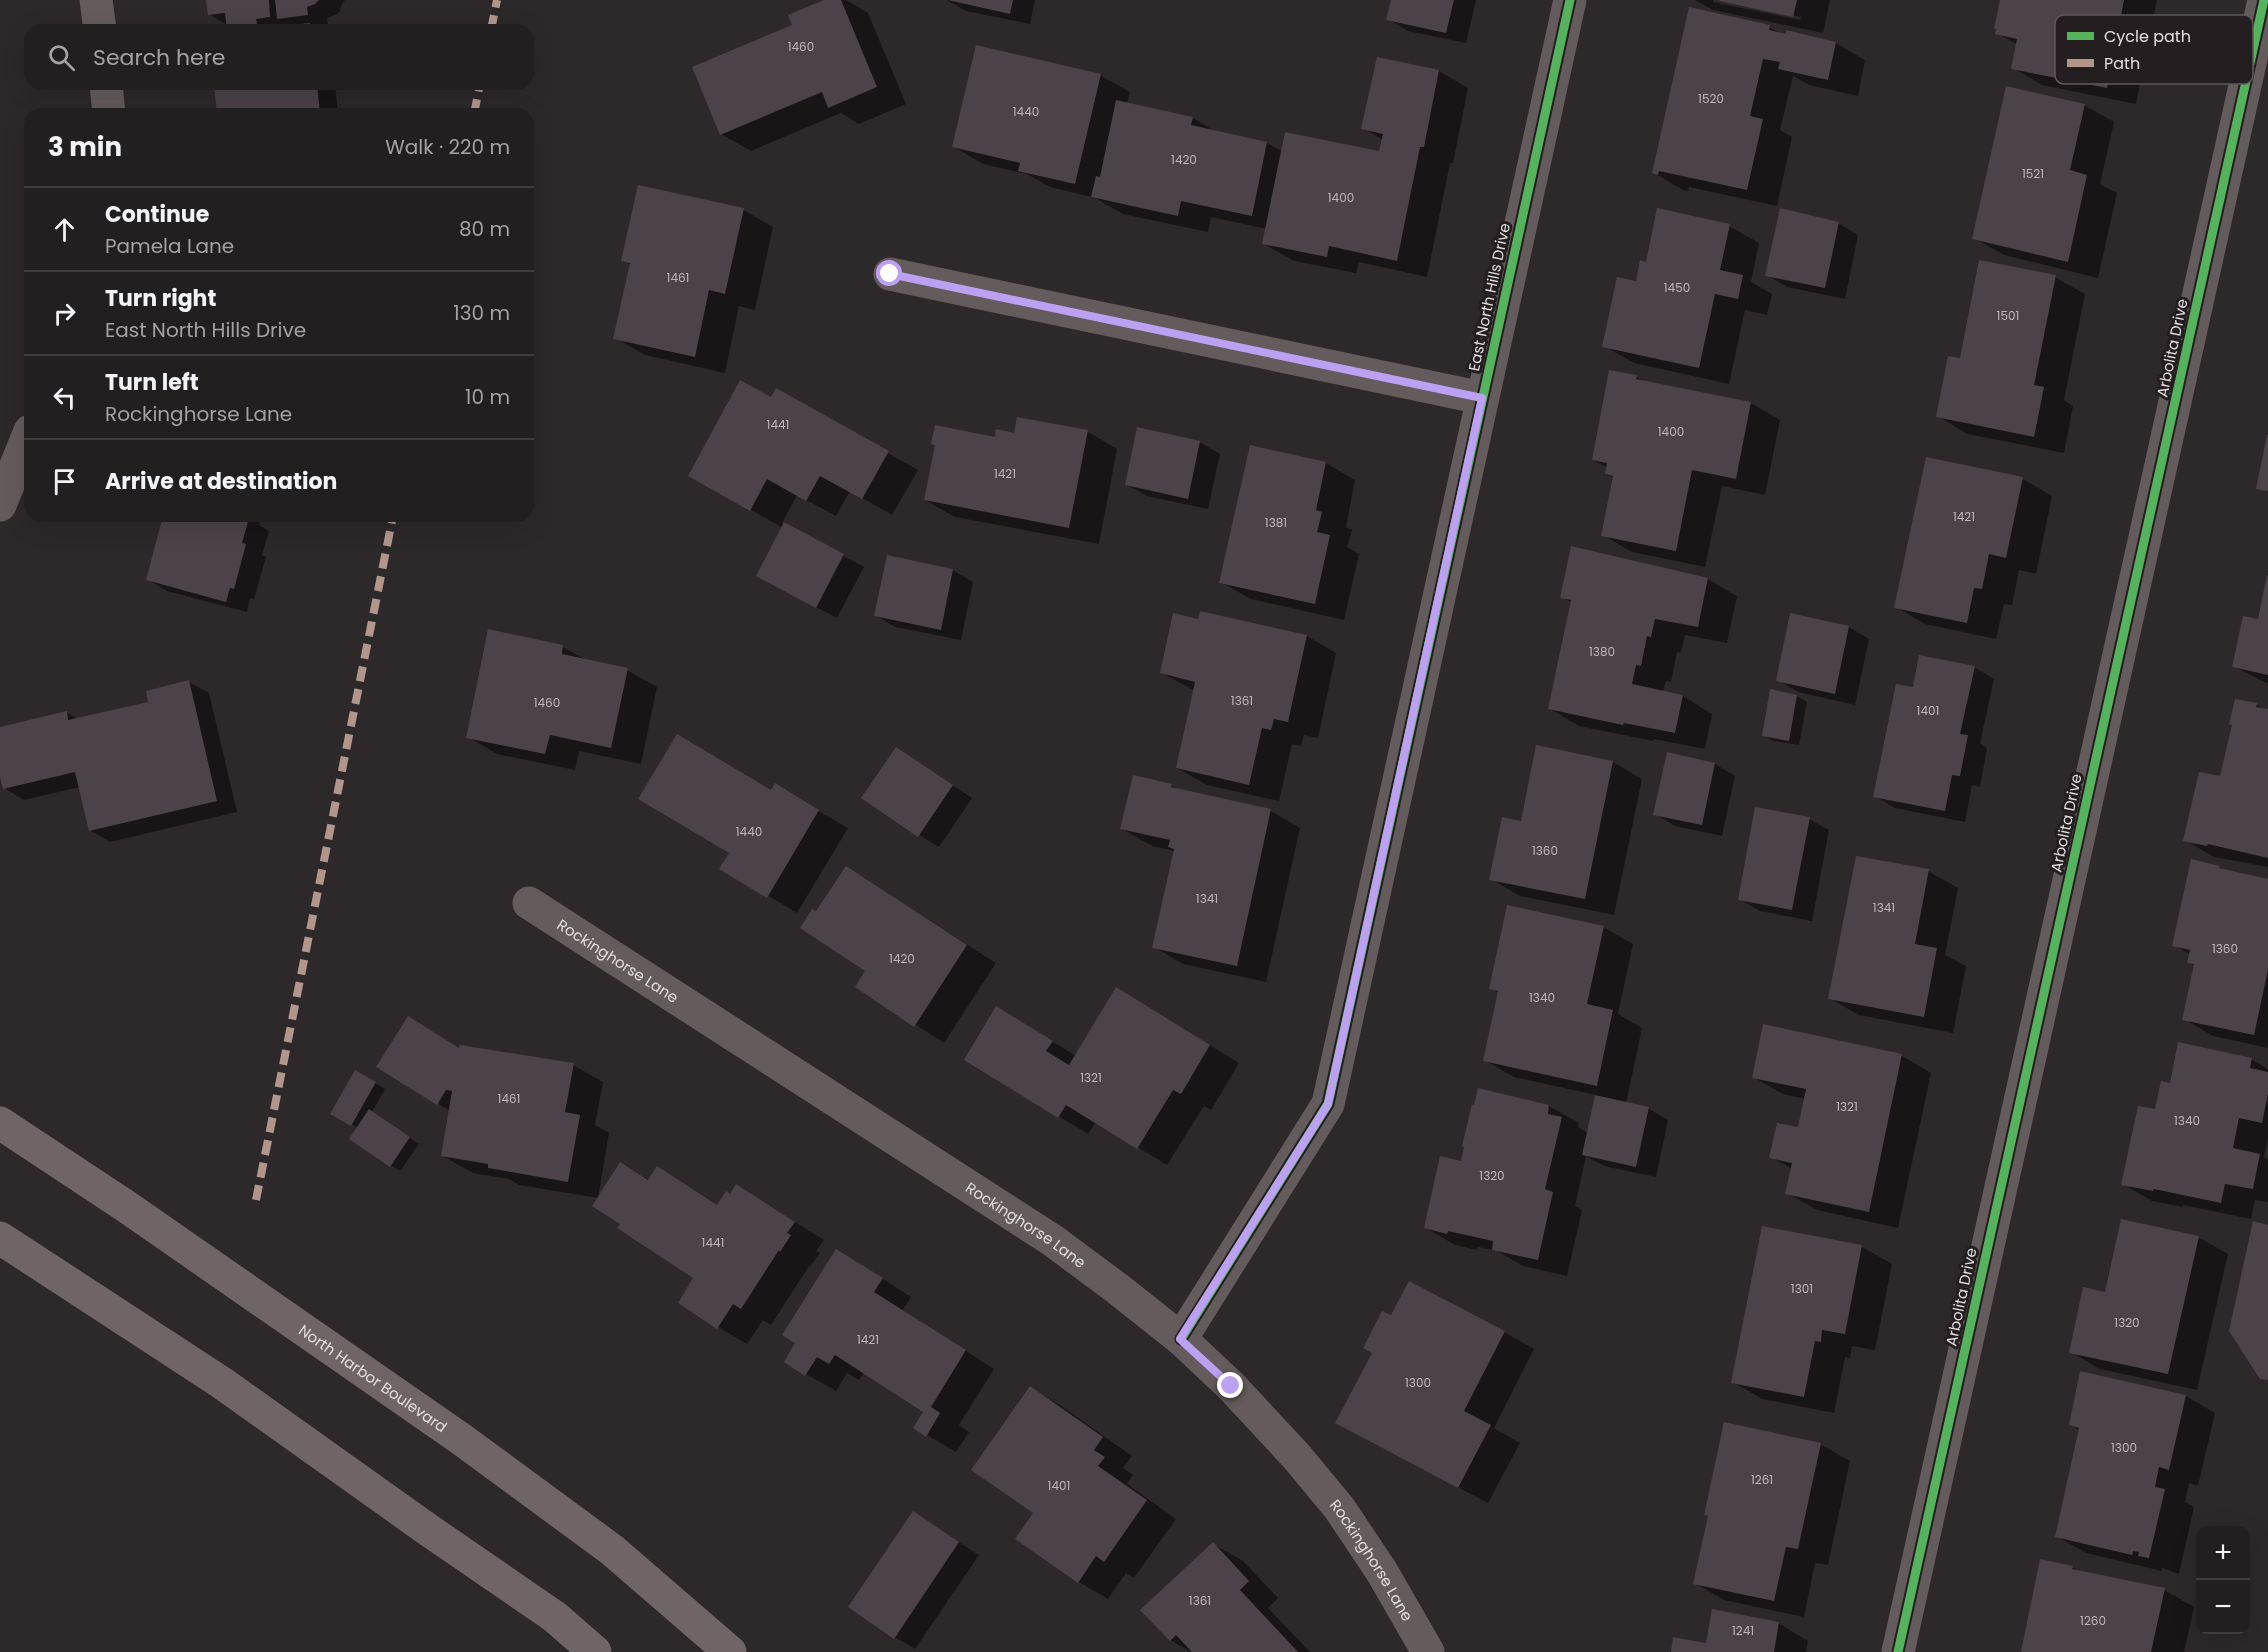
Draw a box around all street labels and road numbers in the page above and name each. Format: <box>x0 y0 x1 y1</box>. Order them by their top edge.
street label: East North Hills Drive <box>1463 221 1515 373</box>
street label: Arbolita Drive <box>2151 297 2193 399</box>
street label: Arbolita Drive <box>2045 772 2087 874</box>
street label: Rockinghorse Lane <box>553 914 683 1007</box>
street label: Rockinghorse Lane <box>962 1177 1090 1272</box>
street label: Arbolita Drive <box>1940 1246 1982 1348</box>
street label: North Harbor Boulevard <box>295 1319 451 1437</box>
street label: Rockinghorse Lane <box>1325 1495 1418 1625</box>

